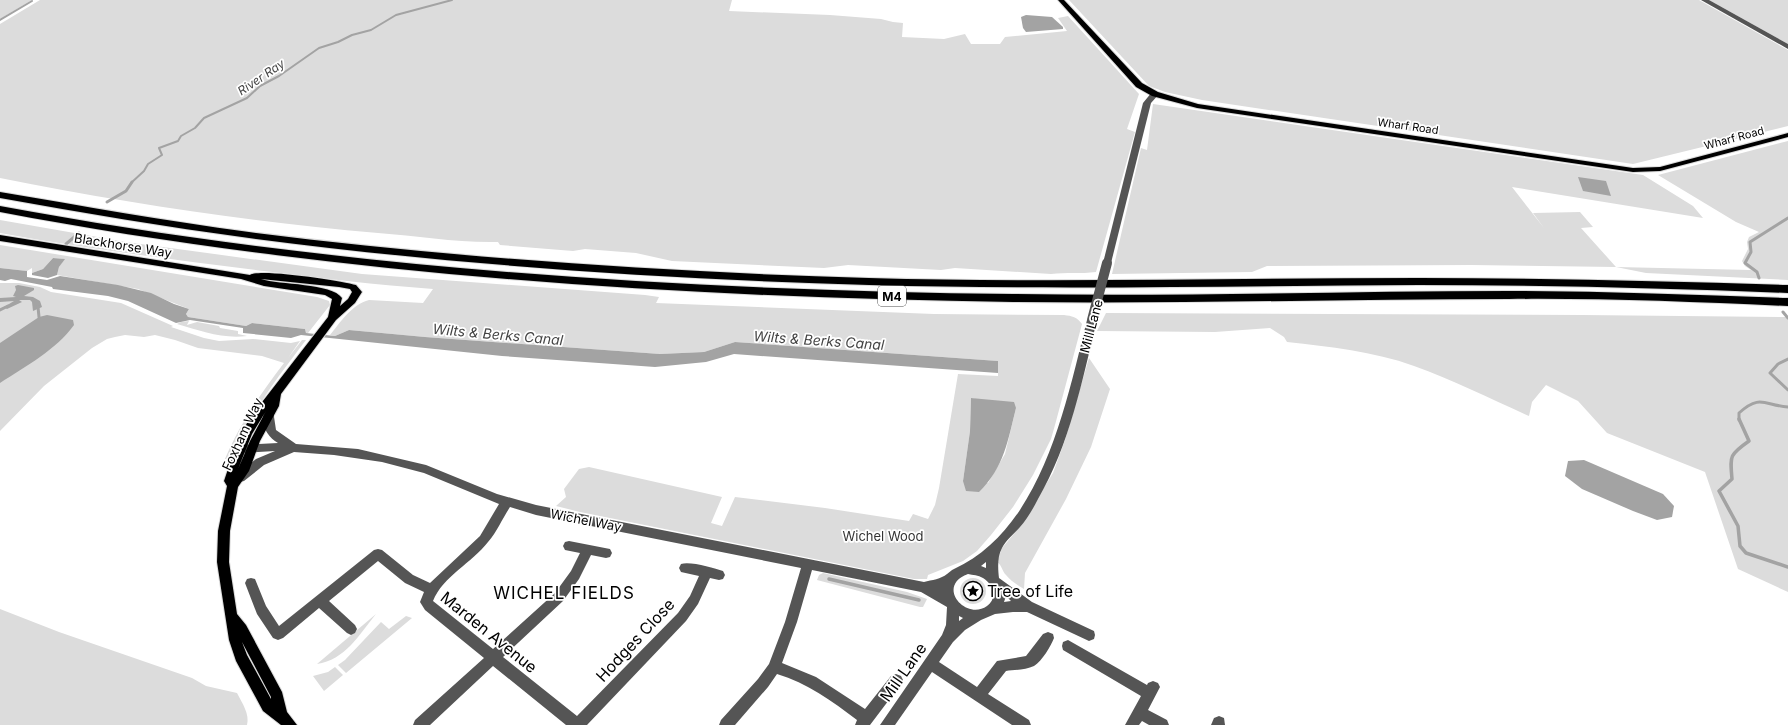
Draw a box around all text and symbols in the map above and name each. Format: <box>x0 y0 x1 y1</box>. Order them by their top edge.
water label: River Ray <box>235 56 288 98</box>
street label: Wharf Road <box>1377 115 1439 137</box>
street label: Wharf Road <box>1702 123 1766 153</box>
street label: Blackhorse Way <box>73 229 173 261</box>
road number: M4 <box>878 286 906 306</box>
street label: Mill Lane <box>1076 297 1106 355</box>
water label: Wilts & Berks Canal <box>432 320 565 348</box>
water label: Wilts & Berks Canal <box>753 327 886 353</box>
street label: Foxham Way <box>218 395 266 473</box>
street label: Wichel Way <box>549 505 623 535</box>
park label: Wichel Wood <box>842 528 924 544</box>
place icon: Tree of Life <box>962 580 984 602</box>
place label: Tree of Life <box>987 581 1073 601</box>
district label: WICHEL FIELDS <box>493 583 635 603</box>
street label: Marden Avenue <box>437 587 541 677</box>
street label: Hodges Close <box>591 594 679 686</box>
street label: Mill Lane <box>875 639 931 705</box>

